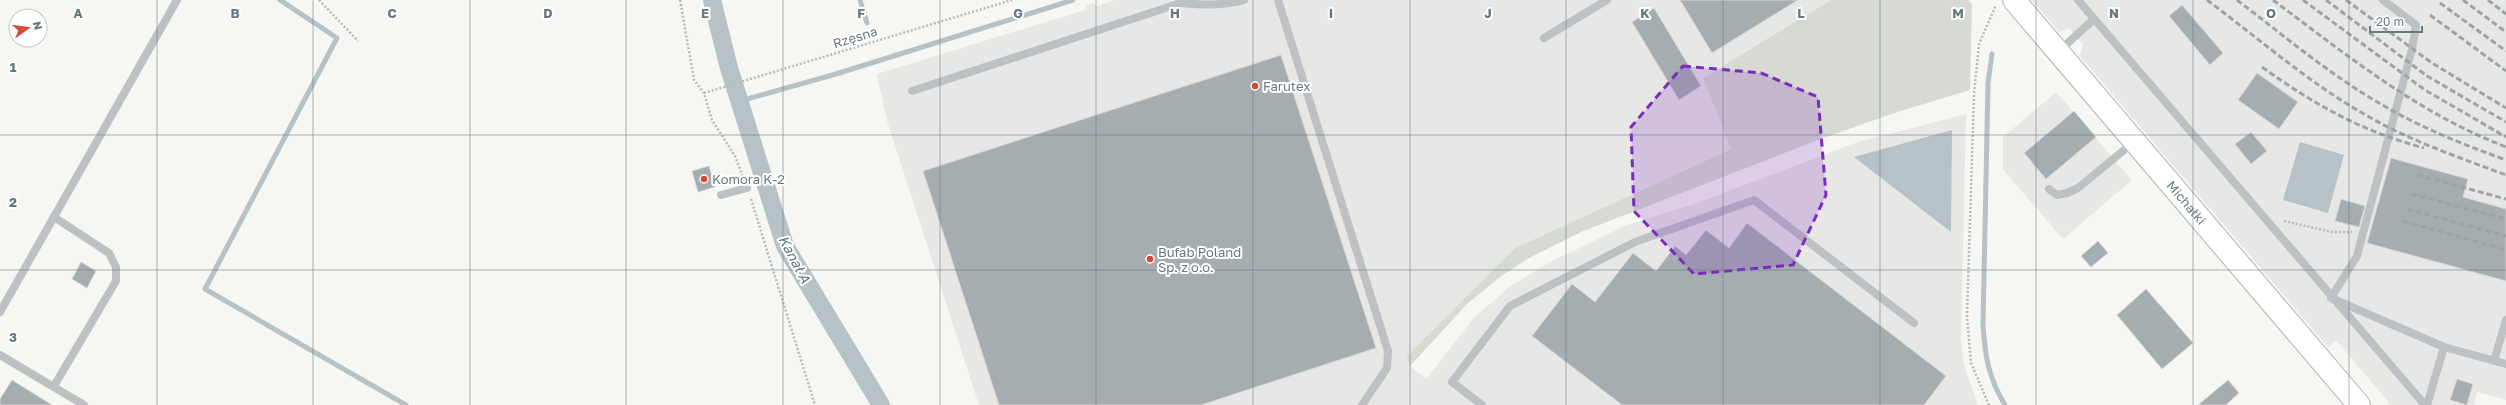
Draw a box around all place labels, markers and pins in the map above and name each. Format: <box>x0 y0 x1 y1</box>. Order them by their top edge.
place label: Farutex <box>1263 78 1310 94</box>
marker: Farutex <box>1250 81 1260 91</box>
place label: Komora K-2 <box>712 171 785 187</box>
marker: Komora K-2 <box>699 174 709 184</box>
place label: Bufab Poland Sp. z o.o. <box>1158 244 1241 275</box>
marker: Bufab Poland Sp. z o.o. <box>1145 254 1155 264</box>

